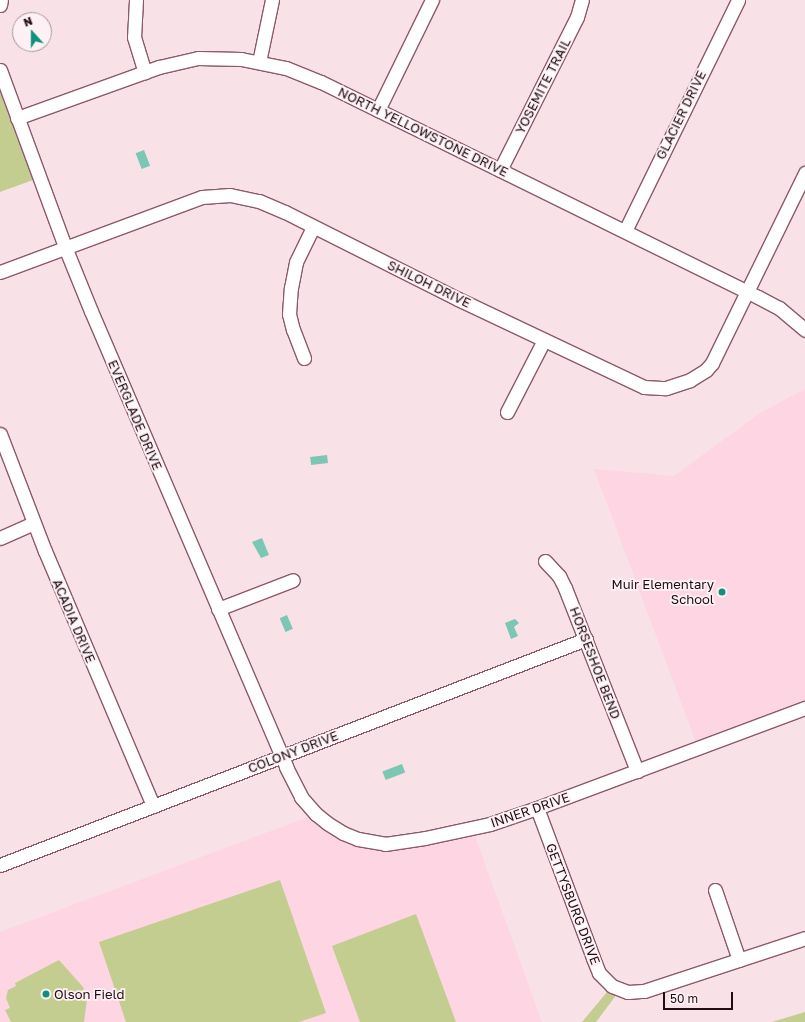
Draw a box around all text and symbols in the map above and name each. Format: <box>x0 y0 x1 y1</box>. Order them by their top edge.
north arrow <box>12 12 52 52</box>
text: N <box>22 14 34 29</box>
street label: YOSEMITE TRAIL <box>512 36 574 136</box>
street label: GLACIER DRIVE <box>653 68 709 162</box>
street label: NORTH YELLOWSTONE DRIVE <box>335 84 511 180</box>
street label: SHILOH DRIVE <box>385 257 473 311</box>
street label: EVERGLADE DRIVE <box>105 358 165 472</box>
street label: ACADIA DRIVE <box>49 577 99 665</box>
place label: Muir Elementary School <box>611 577 714 608</box>
marker: Muir Elementary School <box>717 587 727 597</box>
street label: HORSESHOE BEND <box>566 605 624 721</box>
street label: COLONY DRIVE <box>246 728 340 776</box>
street label: INNER DRIVE <box>488 789 572 831</box>
street label: GETTYSBURG DRIVE <box>543 841 603 967</box>
scale bar <box>665 984 735 1010</box>
place label: Olson Field <box>54 986 124 1002</box>
marker: Olson Field <box>41 989 51 999</box>
text: 50 m <box>670 991 698 1006</box>

